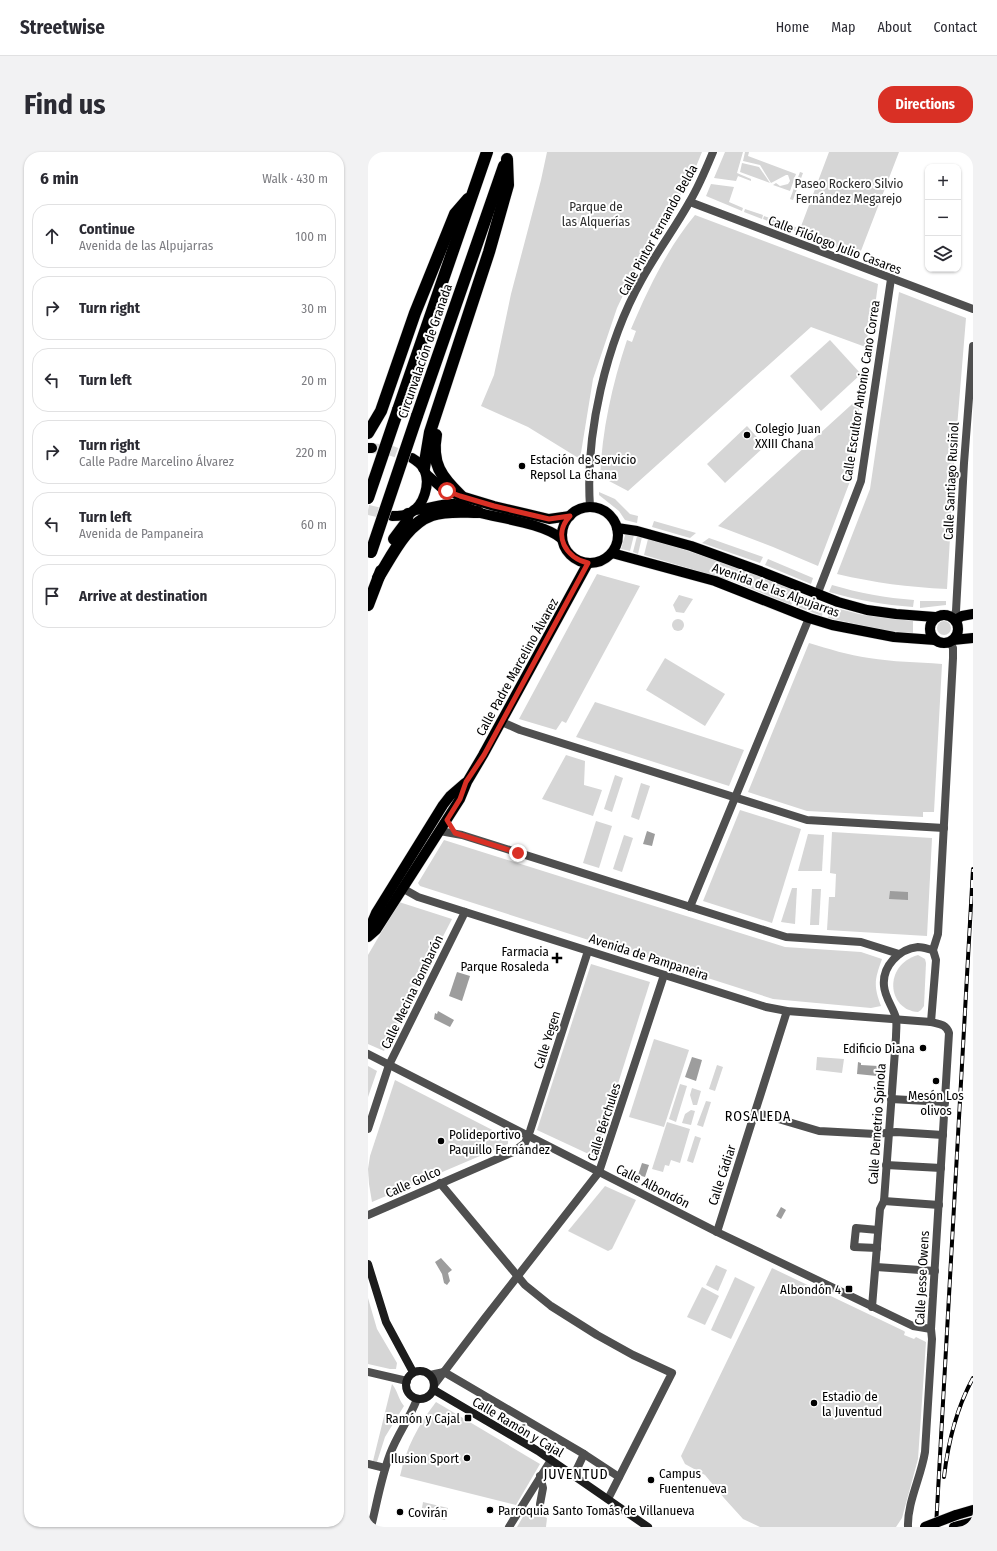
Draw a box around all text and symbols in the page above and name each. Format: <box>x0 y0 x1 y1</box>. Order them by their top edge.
text: Streetwise <box>20 16 105 39</box>
text: Home <box>776 19 809 36</box>
text: Map <box>831 19 855 36</box>
text: About <box>877 19 912 36</box>
text: Contact <box>934 19 977 36</box>
button: Directions <box>878 86 973 123</box>
text: Find us <box>24 88 106 121</box>
street label: Calle Pintor Fernando Belda <box>616 162 700 298</box>
map controls <box>925 164 961 272</box>
button: + <box>925 164 961 200</box>
text: 6 min <box>40 168 79 189</box>
text: Walk · 430 m <box>262 171 328 186</box>
park label: Paseo Rockero Silvio Fernández Megarejo <box>795 176 904 206</box>
park label: Parque de las Alquerías <box>562 199 631 229</box>
button: − <box>925 200 961 236</box>
street label: Calle Filólogo Julio Casares <box>766 213 904 278</box>
text: Continue <box>79 220 135 238</box>
icon: ahead <box>41 225 63 247</box>
text: 100 m <box>295 229 327 244</box>
button: layers <box>925 236 961 272</box>
text: Avenida de las Alpujarras <box>79 238 213 253</box>
street label: Circunvalación de Granada <box>395 282 455 420</box>
icon: right <box>41 297 63 319</box>
text: Turn right <box>79 299 140 317</box>
street label: Calle Escultor Antonio Cano Correa <box>839 299 883 483</box>
text: 30 m <box>301 301 327 316</box>
icon: left <box>41 369 63 391</box>
text: Turn left <box>79 371 132 389</box>
text: 20 m <box>301 373 327 388</box>
place label: Colegio Juan XXIII Chana <box>755 421 821 451</box>
street label: Calle Santiago Rusiñol <box>940 421 962 540</box>
marker: Colegio Juan XXIII Chana <box>742 430 752 440</box>
text: Turn right <box>79 436 140 454</box>
icon: right <box>41 441 63 463</box>
text: 220 m <box>296 445 327 460</box>
place label: Estación de Servicio Repsol La Chana <box>530 452 636 482</box>
text: Calle Padre Marcelino Álvarez <box>79 454 234 469</box>
marker: Estación de Servicio Repsol La Chana <box>517 461 527 471</box>
route start <box>438 482 456 500</box>
text: Turn left <box>79 508 132 526</box>
icon: left <box>41 513 63 535</box>
text: 60 m <box>301 517 327 532</box>
text: Avenida de Pampaneira <box>79 526 204 541</box>
street label: Avenida de las Alpujarras <box>710 560 842 620</box>
icon: arrive <box>41 585 63 607</box>
text: Arrive at destination <box>79 587 207 605</box>
street label: Calle Padre Marcelino Álvarez <box>473 596 561 738</box>
route end <box>509 844 527 862</box>
street label: Avenida de Pampaneira <box>587 931 711 983</box>
street label: Calle Mecina Bombarón <box>378 933 446 1051</box>
place label: Farmacia Parque Rosaleda <box>461 944 549 974</box>
marker: Farmacia Parque Rosaleda <box>552 953 562 963</box>
street label: Calle Yegen <box>531 1009 563 1071</box>
place label: Edificio Diana <box>843 1041 915 1056</box>
marker: Edificio Diana <box>918 1043 928 1053</box>
street label: Calle Demetrio Spínola <box>865 1063 889 1185</box>
marker: Mesón Los olivos <box>931 1076 941 1086</box>
street label: Calle Bérchules <box>584 1081 624 1163</box>
place label: Mesón Los olivos <box>908 1088 964 1118</box>
district label: ROSALEDA <box>725 1108 791 1125</box>
place label: Polideportivo Paquillo Fernández <box>449 1127 550 1157</box>
marker: Polideportivo Paquillo Fernández <box>436 1136 446 1146</box>
street label: Calle Cádiar <box>705 1142 739 1207</box>
street label: Calle Albondón <box>614 1161 692 1211</box>
street label: Calle Golco <box>383 1163 443 1201</box>
street label: Calle Jesse Owens <box>912 1230 932 1326</box>
place label: Albondón 4 <box>780 1282 841 1297</box>
marker: Albondón 4 <box>844 1284 854 1294</box>
place label: Estadio de la Juventud <box>822 1389 882 1419</box>
street label: Calle Ramón y Cajal <box>470 1394 567 1460</box>
marker: Estadio de la Juventud <box>809 1398 819 1408</box>
place label: Ramón y Cajal <box>385 1411 461 1426</box>
marker: Ramón y Cajal <box>463 1413 473 1423</box>
place label: Ilusion Sport <box>391 1451 460 1466</box>
marker: Ilusion Sport <box>462 1453 472 1463</box>
district label: JUVENTUD <box>543 1466 609 1483</box>
place label: Campus Fuentenueva <box>659 1466 727 1496</box>
marker: Campus Fuentenueva <box>646 1475 656 1485</box>
place label: Parroquia Santo Tomás de Villanueva <box>498 1503 695 1518</box>
place label: Covirán <box>408 1505 448 1520</box>
marker: Parroquia Santo Tomás de Villanueva <box>485 1505 495 1515</box>
marker: Covirán <box>395 1507 405 1517</box>

